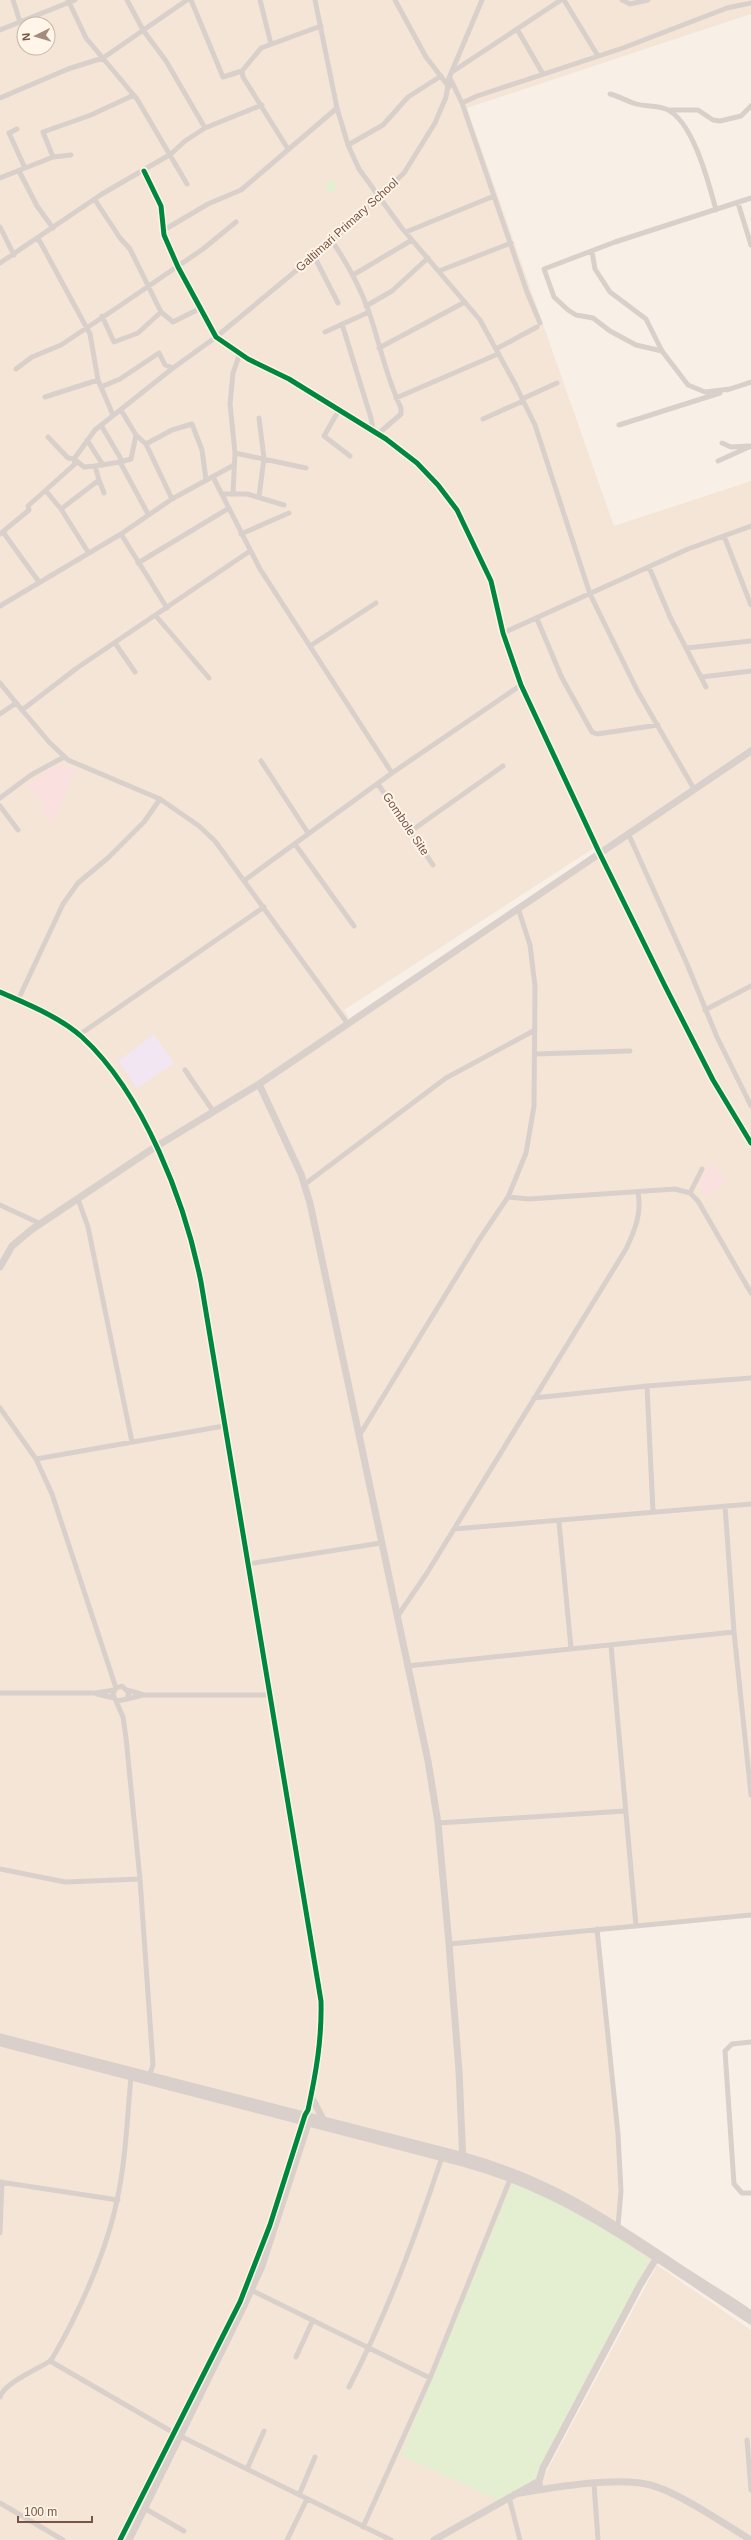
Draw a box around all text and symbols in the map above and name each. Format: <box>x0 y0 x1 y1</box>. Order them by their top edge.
north arrow <box>16 16 56 56</box>
text: N <box>20 32 32 41</box>
street label: Galtimari Primary School <box>293 175 401 275</box>
street label: Gombole Site <box>380 790 432 858</box>
scale bar <box>18 2498 92 2524</box>
text: 100 m <box>24 2505 57 2519</box>

